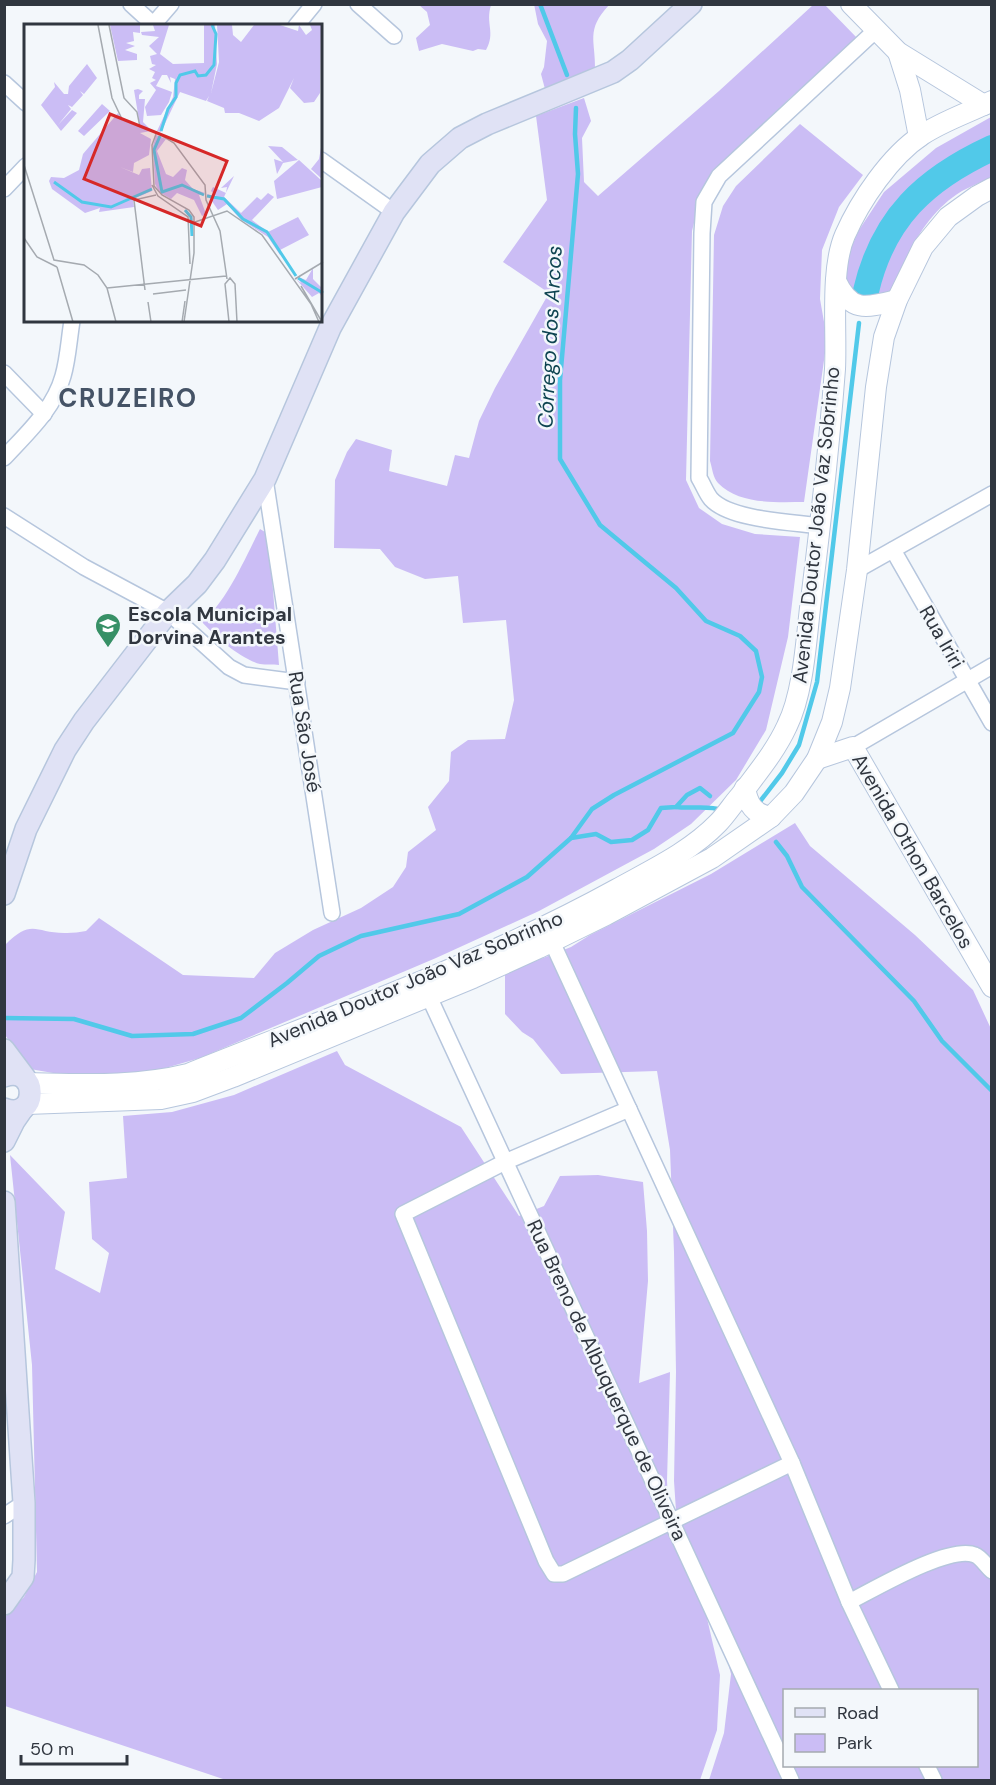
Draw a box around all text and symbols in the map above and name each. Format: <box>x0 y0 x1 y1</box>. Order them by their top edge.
inset map <box>24 24 322 322</box>
water label: Córrego dos Arcos <box>531 245 569 429</box>
street label: Avenida Doutor João Vaz Sobrinho <box>786 365 846 685</box>
district label: CRUZEIRO <box>58 381 198 415</box>
place label: Escola Municipal Dorvina Arantes <box>128 601 292 650</box>
street label: Rua Iriri <box>914 601 970 673</box>
school or university icon: Escola Municipal Dorvina Arantes <box>93 611 123 649</box>
street label: Rua São José <box>283 669 327 795</box>
street label: Avenida Othon Barcelos <box>846 749 980 953</box>
street label: Avenida Doutor João Vaz Sobrinho <box>263 905 567 1053</box>
street label: Rua Breno de Albuquerque de Oliveira <box>521 1215 693 1545</box>
legend <box>783 1689 978 1767</box>
text: Road <box>837 1701 879 1725</box>
scale bar <box>21 1728 128 1766</box>
text: Park <box>837 1731 873 1755</box>
text: 50 m <box>30 1737 74 1761</box>

